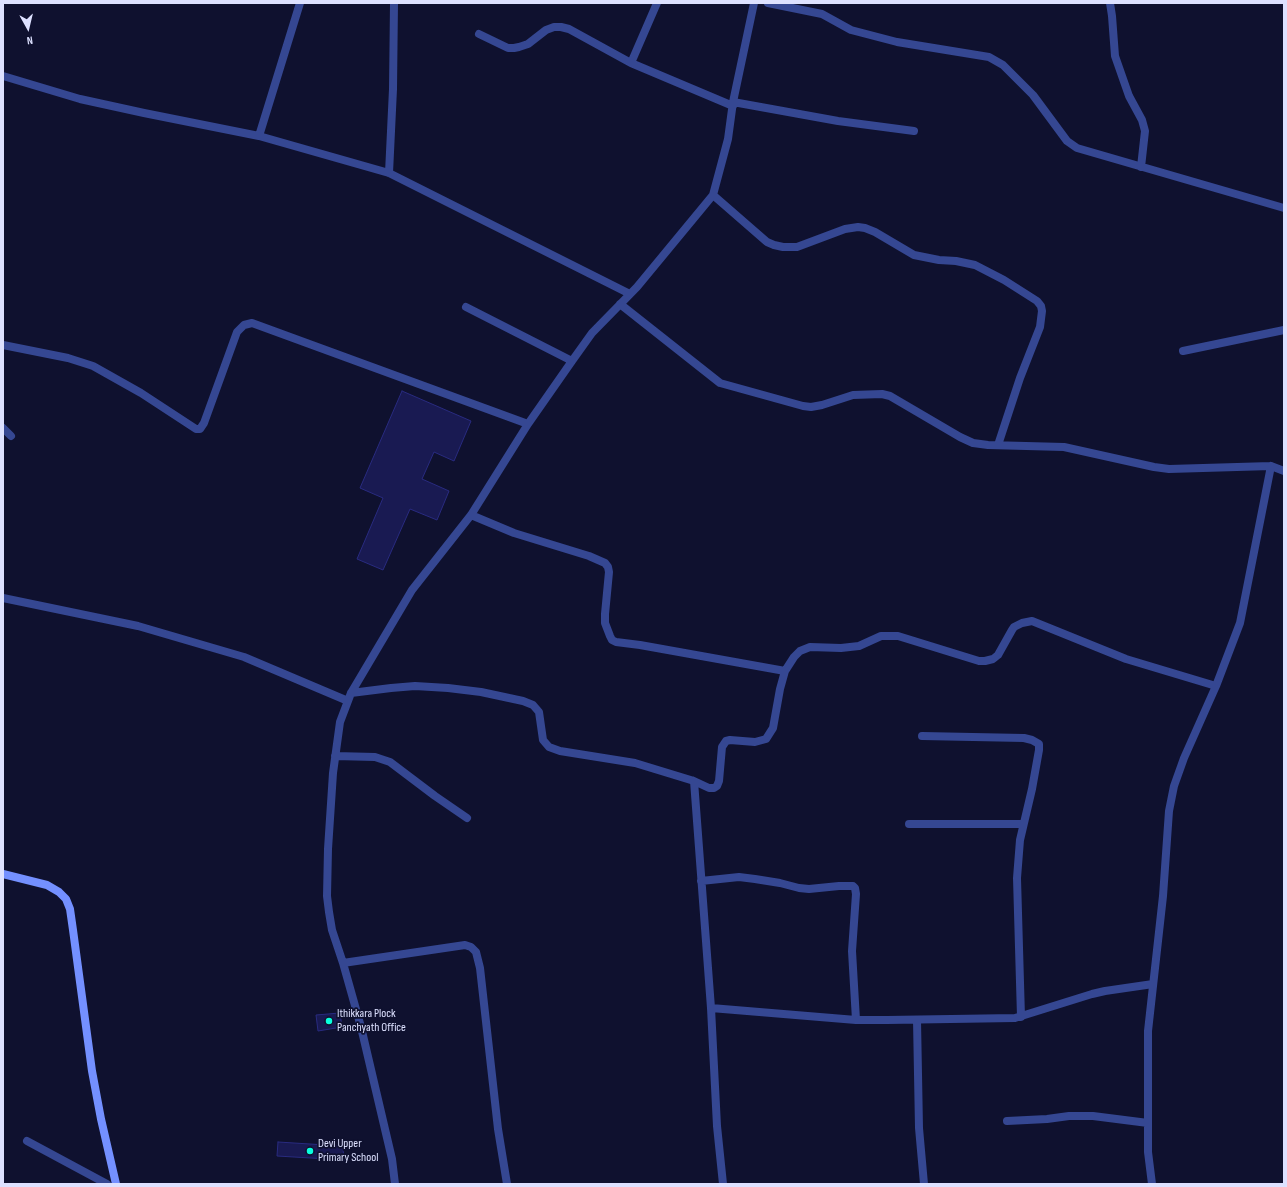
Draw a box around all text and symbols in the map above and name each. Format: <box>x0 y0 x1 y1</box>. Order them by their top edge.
north arrow <box>8 8 48 48</box>
text: N <box>26 34 34 47</box>
place label: Ithikkara Plock Panchyath Office <box>337 1007 406 1035</box>
marker: Ithikkara Plock Panchyath Office <box>324 1016 334 1026</box>
place label: Devi Upper Primary School <box>318 1137 378 1165</box>
marker: Devi Upper Primary School <box>305 1146 315 1156</box>

